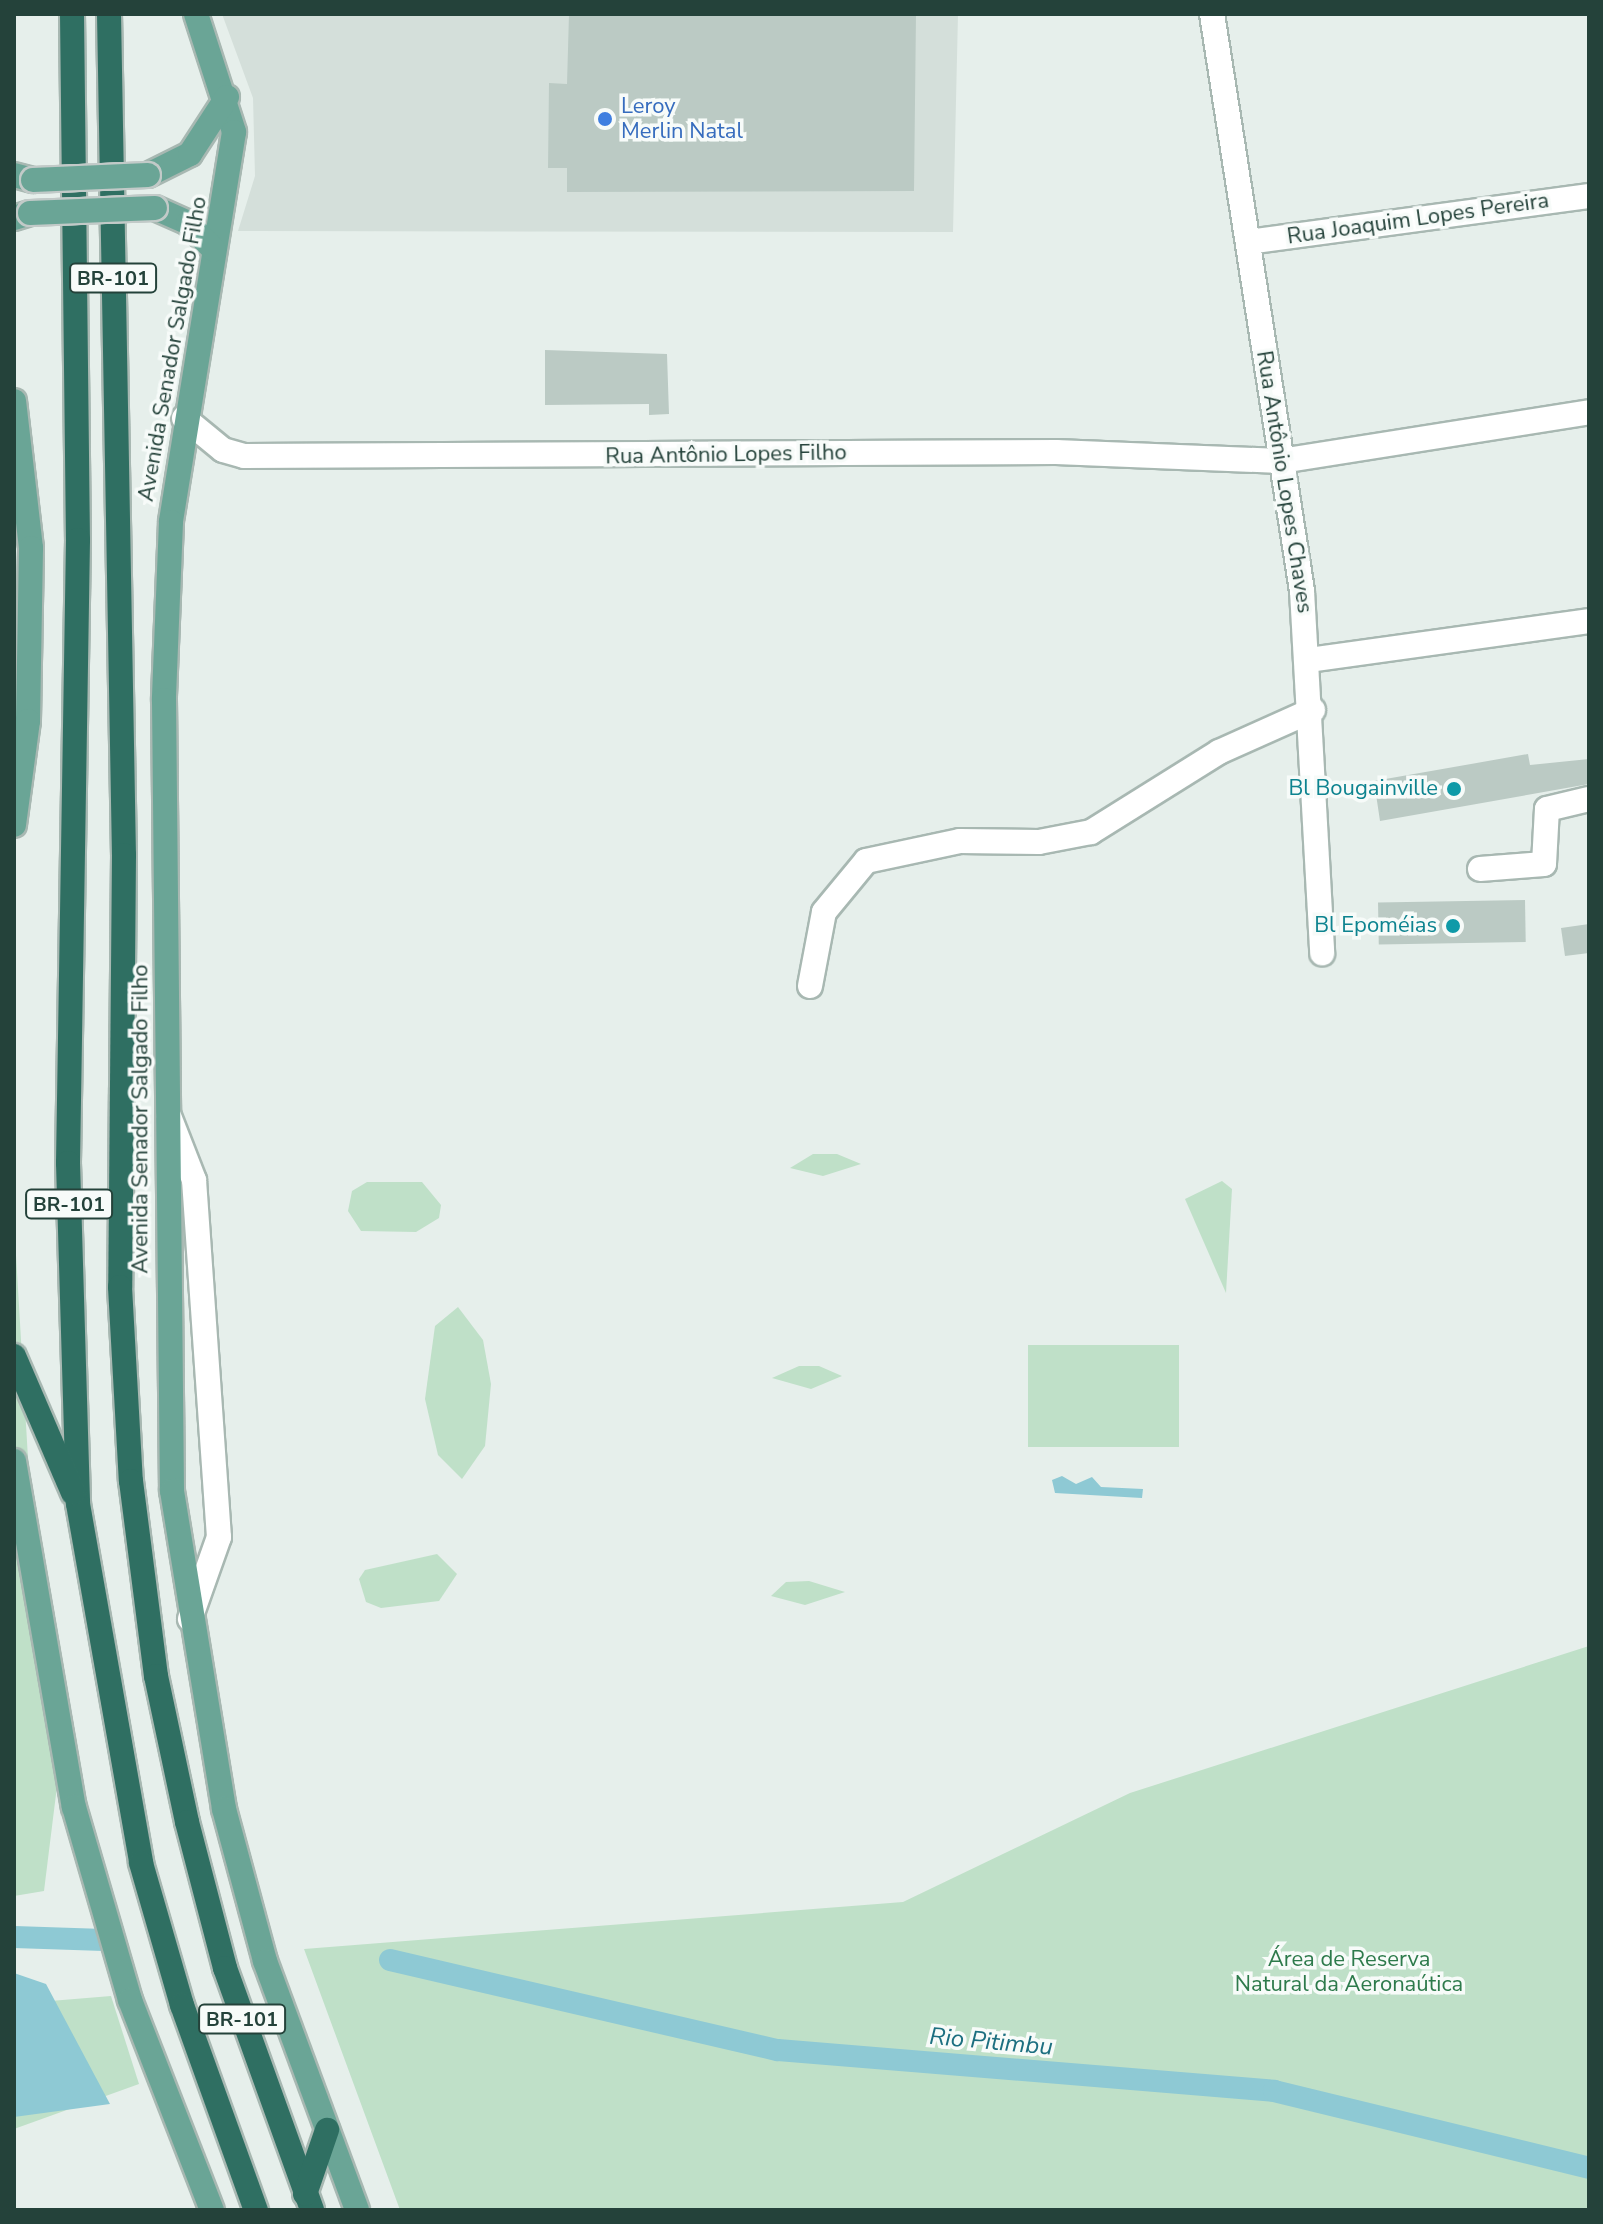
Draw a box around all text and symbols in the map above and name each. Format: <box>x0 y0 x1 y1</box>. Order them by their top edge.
place label: Leroy Merlin Natal <box>621 93 743 144</box>
marker: Leroy Merlin Natal <box>596 110 614 128</box>
street label: Rua Joaquim Lopes Pereira <box>1285 188 1551 250</box>
street label: Avenida Senador Salgado Filho <box>133 194 213 504</box>
road number: BR-101 <box>69 262 157 294</box>
street label: Rua Antônio Lopes Chaves <box>1250 349 1318 615</box>
street label: Rua Antônio Lopes Filho <box>605 440 847 470</box>
place label: Bl Bougainville <box>1288 776 1438 802</box>
marker: Bl Bougainville <box>1445 780 1463 798</box>
place label: Bl Epoméias <box>1314 913 1437 939</box>
marker: Bl Epoméias <box>1444 917 1462 935</box>
street label: Avenida Senador Salgado Filho <box>128 964 154 1274</box>
road number: BR-101 <box>25 1188 113 1220</box>
park label: Área de Reserva Natural da Aeronaútica <box>1235 1946 1463 1998</box>
road number: BR-101 <box>198 2003 286 2035</box>
water label: Rio Pitimbu <box>928 2022 1054 2062</box>

